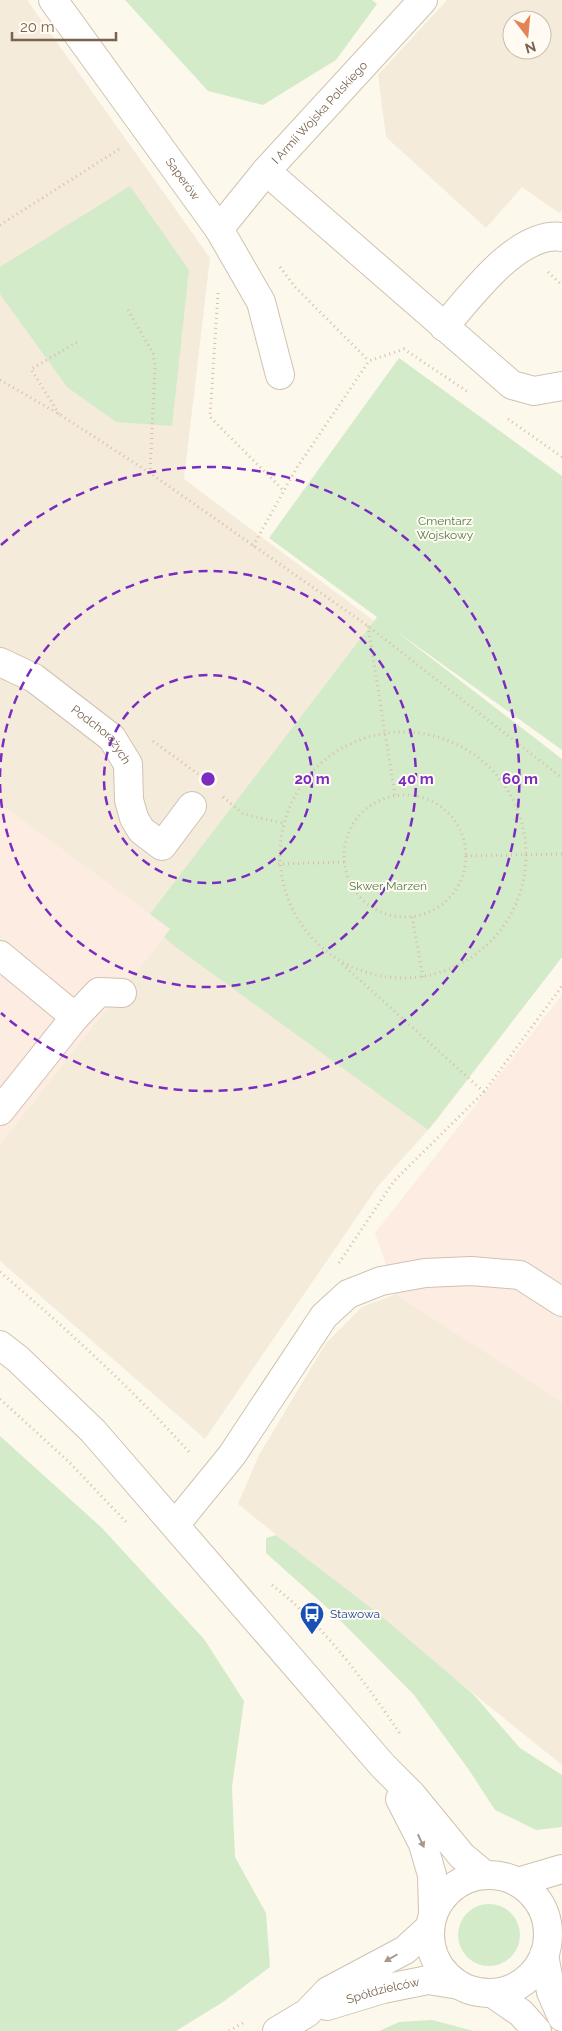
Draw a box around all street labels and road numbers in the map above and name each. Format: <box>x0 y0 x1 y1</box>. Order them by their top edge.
street label: I Armii Wojska Polskiego <box>269 58 370 167</box>
street label: Saperów <box>163 155 203 203</box>
street label: Podchorążych <box>68 702 133 767</box>
street label: Spółdzielców <box>345 1975 421 2007</box>

